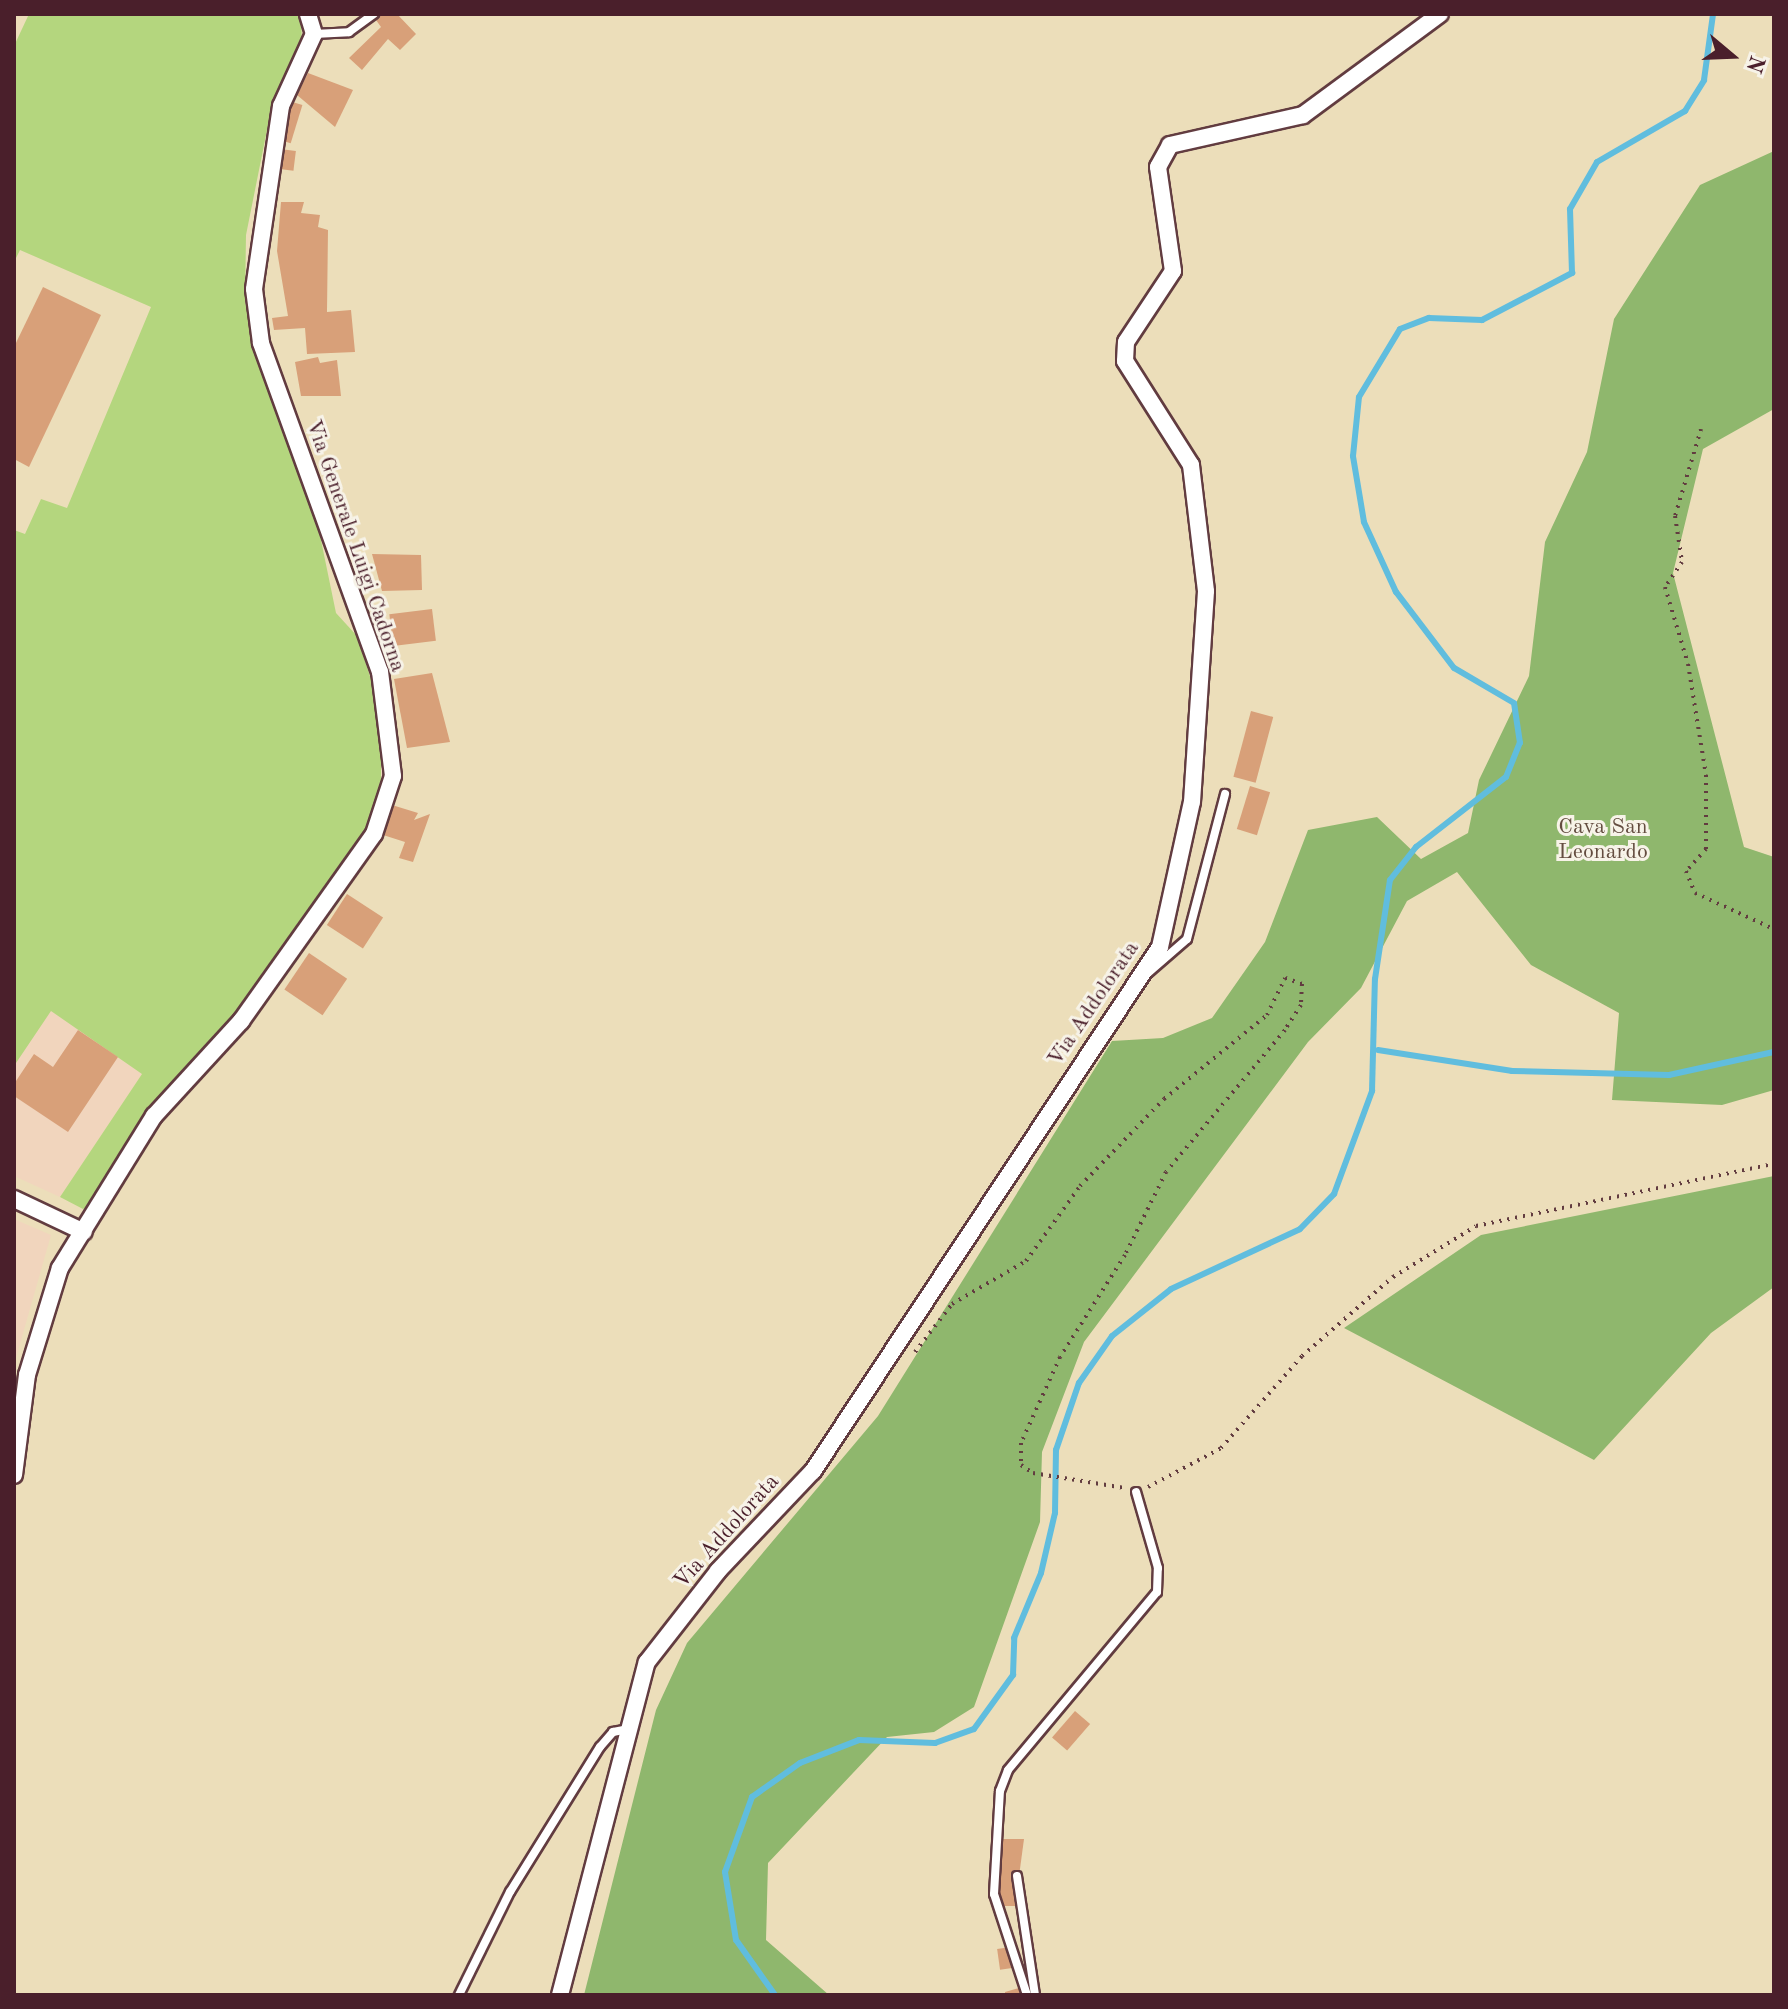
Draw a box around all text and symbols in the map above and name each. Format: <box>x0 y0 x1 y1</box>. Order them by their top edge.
north arrow <box>1692 16 1772 96</box>
text: N <box>1742 52 1768 75</box>
street label: Via Generale Luigi Cadorna <box>299 416 411 676</box>
park label: Cava San Leonardo <box>1558 814 1648 866</box>
street label: Via Addolorata <box>1043 937 1145 1071</box>
street label: Via Addolorata <box>669 1469 785 1595</box>

